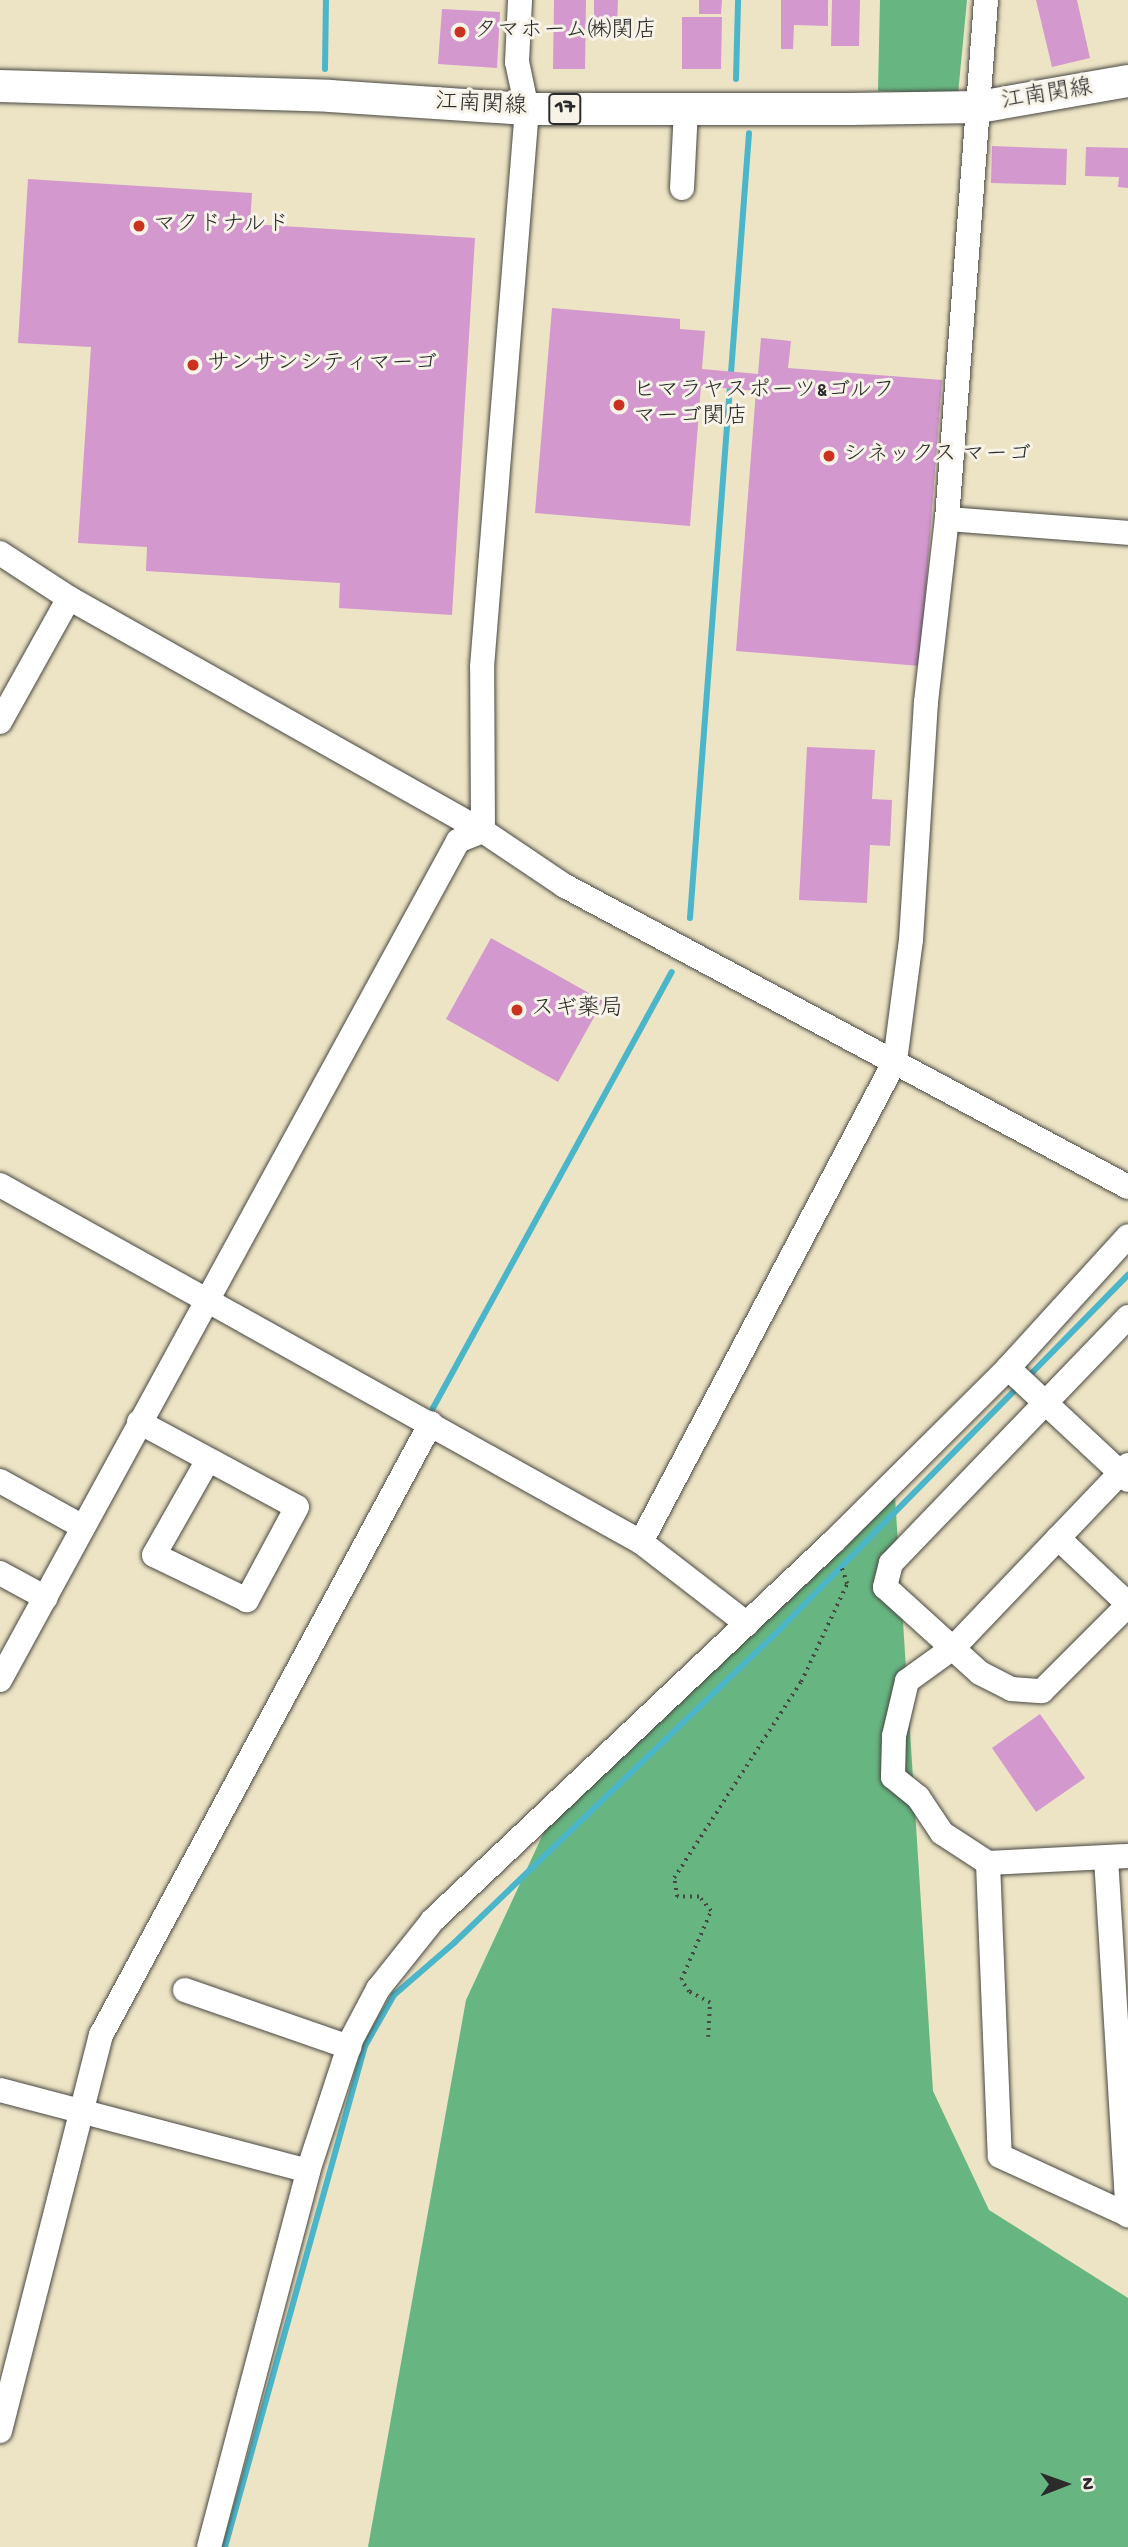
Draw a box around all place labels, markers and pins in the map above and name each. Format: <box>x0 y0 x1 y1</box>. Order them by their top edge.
place label: タマホーム㈱関店 <box>474 18 658 46</box>
marker: タマホーム㈱関店 <box>452 24 468 40</box>
place label: マクドナルド <box>153 212 291 240</box>
marker: マクドナルド <box>131 218 147 234</box>
place label: サンサンシティマーゴ <box>207 351 437 379</box>
marker: サンサンシティマーゴ <box>185 357 201 373</box>
place label: ヒマラヤスポーツ&ゴルフ マーゴ関店 <box>633 378 897 432</box>
marker: ヒマラヤスポーツ&ゴルフ マーゴ関店 <box>611 397 627 413</box>
place label: シネックス マーゴ <box>843 442 1032 470</box>
marker: シネックス マーゴ <box>821 448 837 464</box>
place label: スギ薬局 <box>531 996 623 1024</box>
marker: スギ薬局 <box>509 1002 525 1018</box>

